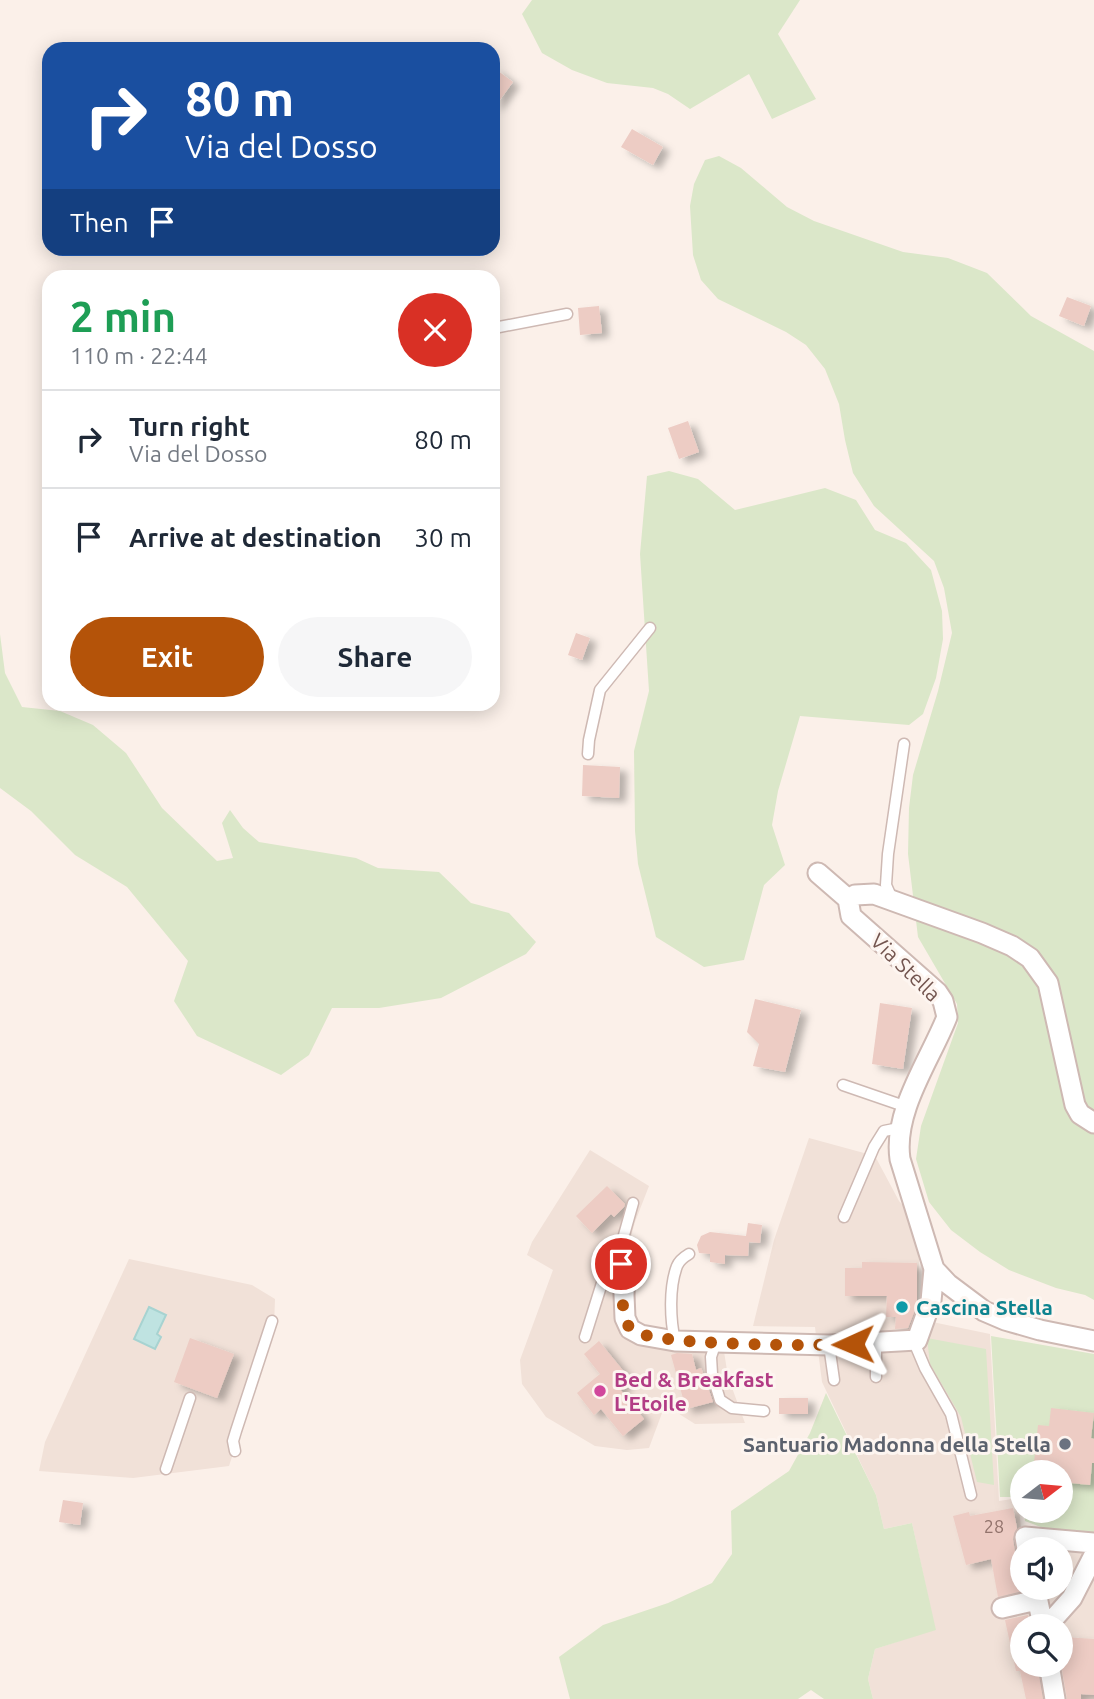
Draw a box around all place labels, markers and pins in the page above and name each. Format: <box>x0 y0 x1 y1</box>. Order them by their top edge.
pin <box>591 1234 651 1294</box>
place label: Cascina Stella <box>916 1295 1053 1319</box>
marker: Cascina Stella <box>894 1299 910 1315</box>
place label: Bed & Breakfast L'Etoile <box>614 1367 774 1415</box>
marker: Bed & Breakfast L'Etoile <box>592 1383 608 1399</box>
place label: Santuario Madonna della Stella <box>743 1432 1051 1456</box>
marker: Santuario Madonna della Stella <box>1057 1436 1073 1452</box>

